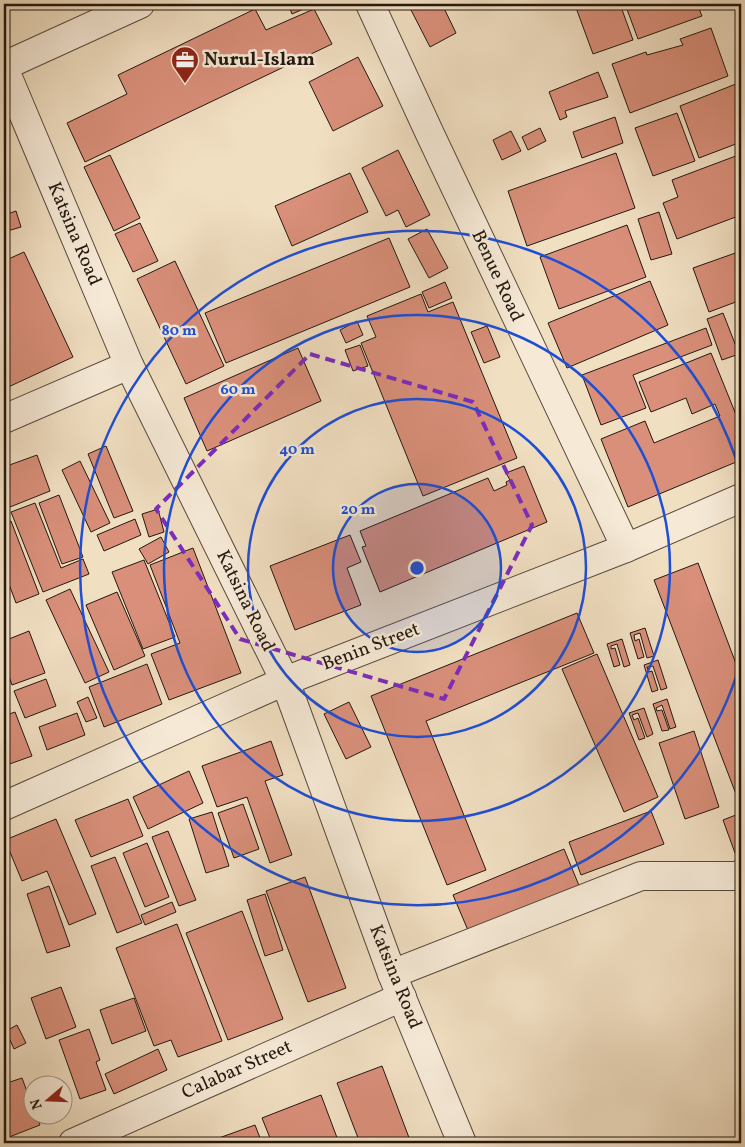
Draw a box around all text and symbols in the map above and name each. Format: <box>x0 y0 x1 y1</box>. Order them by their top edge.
office icon: Nurul-Islam <box>170 45 200 84</box>
place label: Nurul-Islam <box>204 47 315 73</box>
street label: Katsina Road <box>41 178 107 290</box>
street label: Benue Road <box>464 226 530 326</box>
text: 80 m <box>162 321 197 342</box>
text: 60 m <box>221 380 256 401</box>
text: 40 m <box>279 440 315 461</box>
text: 20 m <box>341 500 376 521</box>
street label: Katsina Road <box>209 546 281 656</box>
centre of rings <box>408 559 426 577</box>
street label: Benin Street <box>318 616 424 678</box>
street label: Katsina Road <box>362 921 428 1033</box>
street label: Calabar Street <box>178 1034 297 1106</box>
north arrow <box>22 1074 72 1124</box>
text: N <box>26 1096 48 1112</box>

